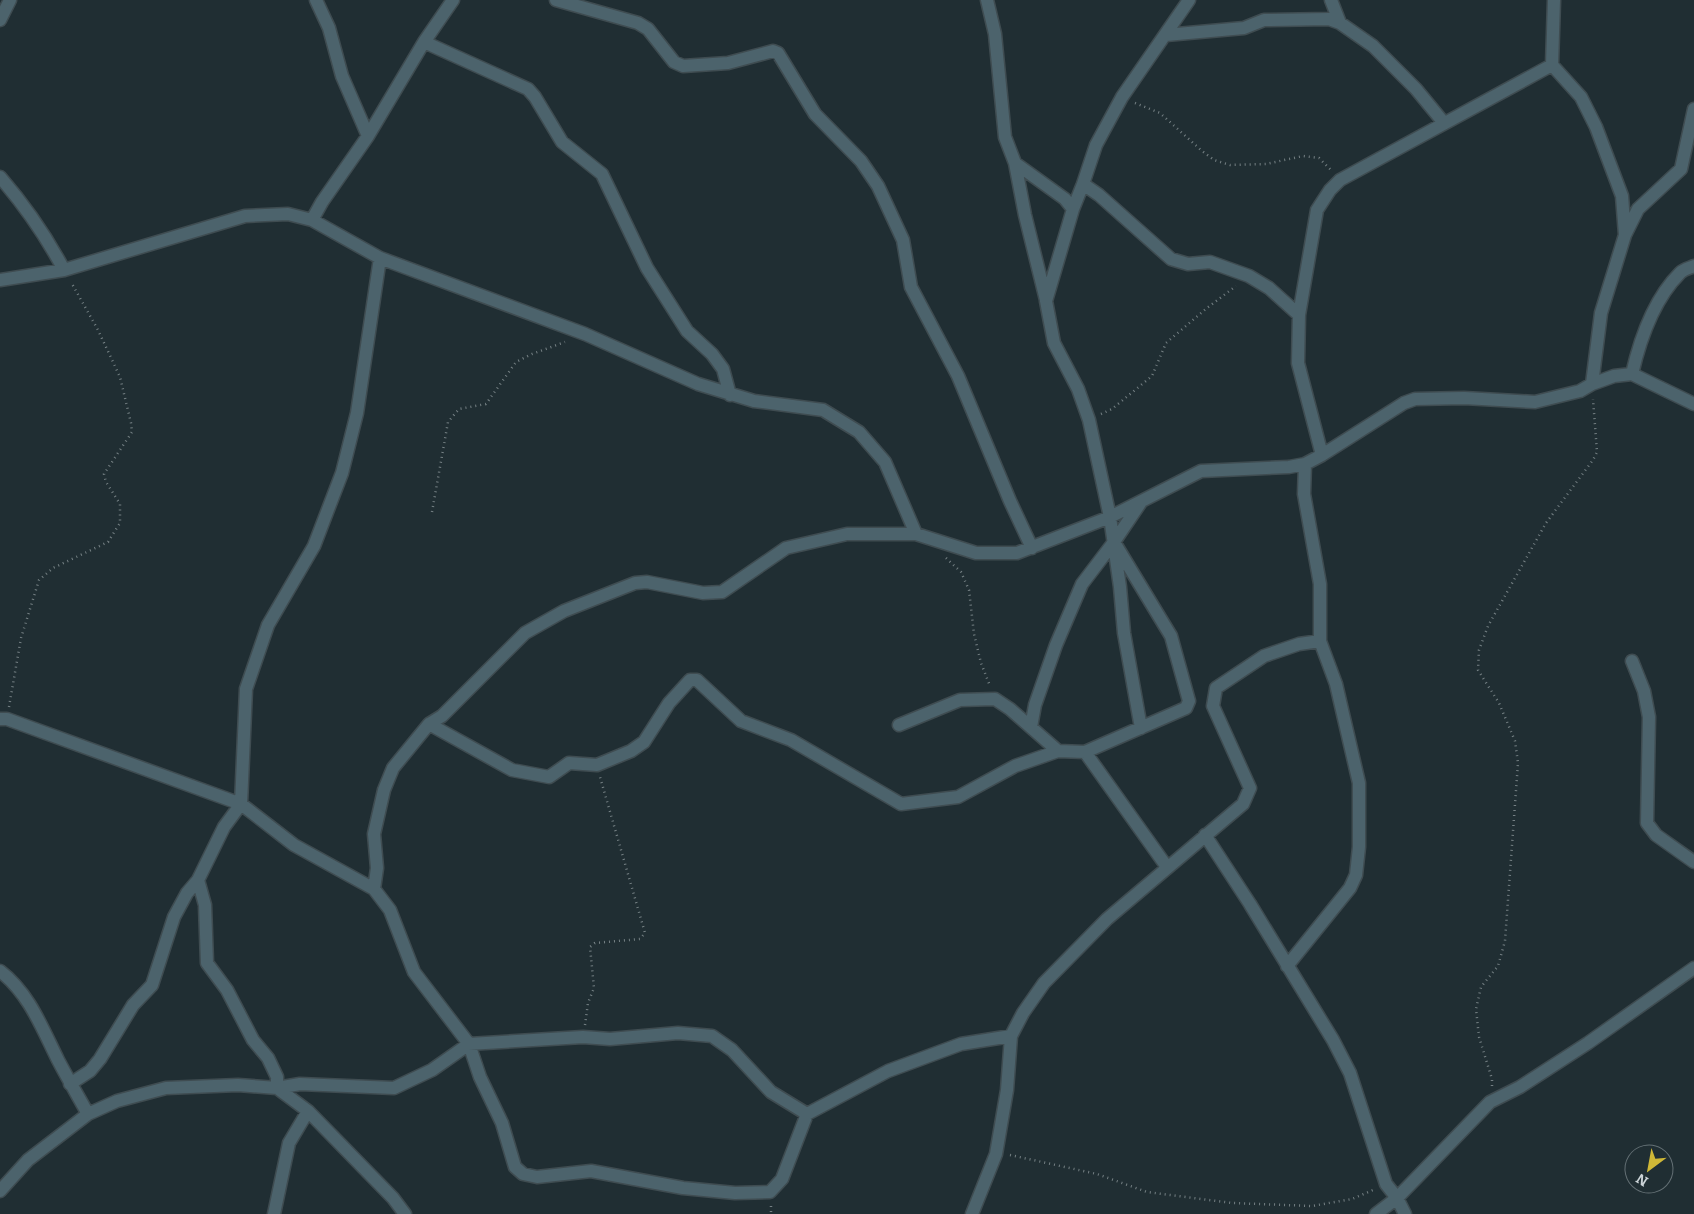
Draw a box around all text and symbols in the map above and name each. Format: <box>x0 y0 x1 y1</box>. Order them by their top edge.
north arrow <box>1624 1144 1674 1194</box>
text: N <box>1633 1169 1651 1190</box>

